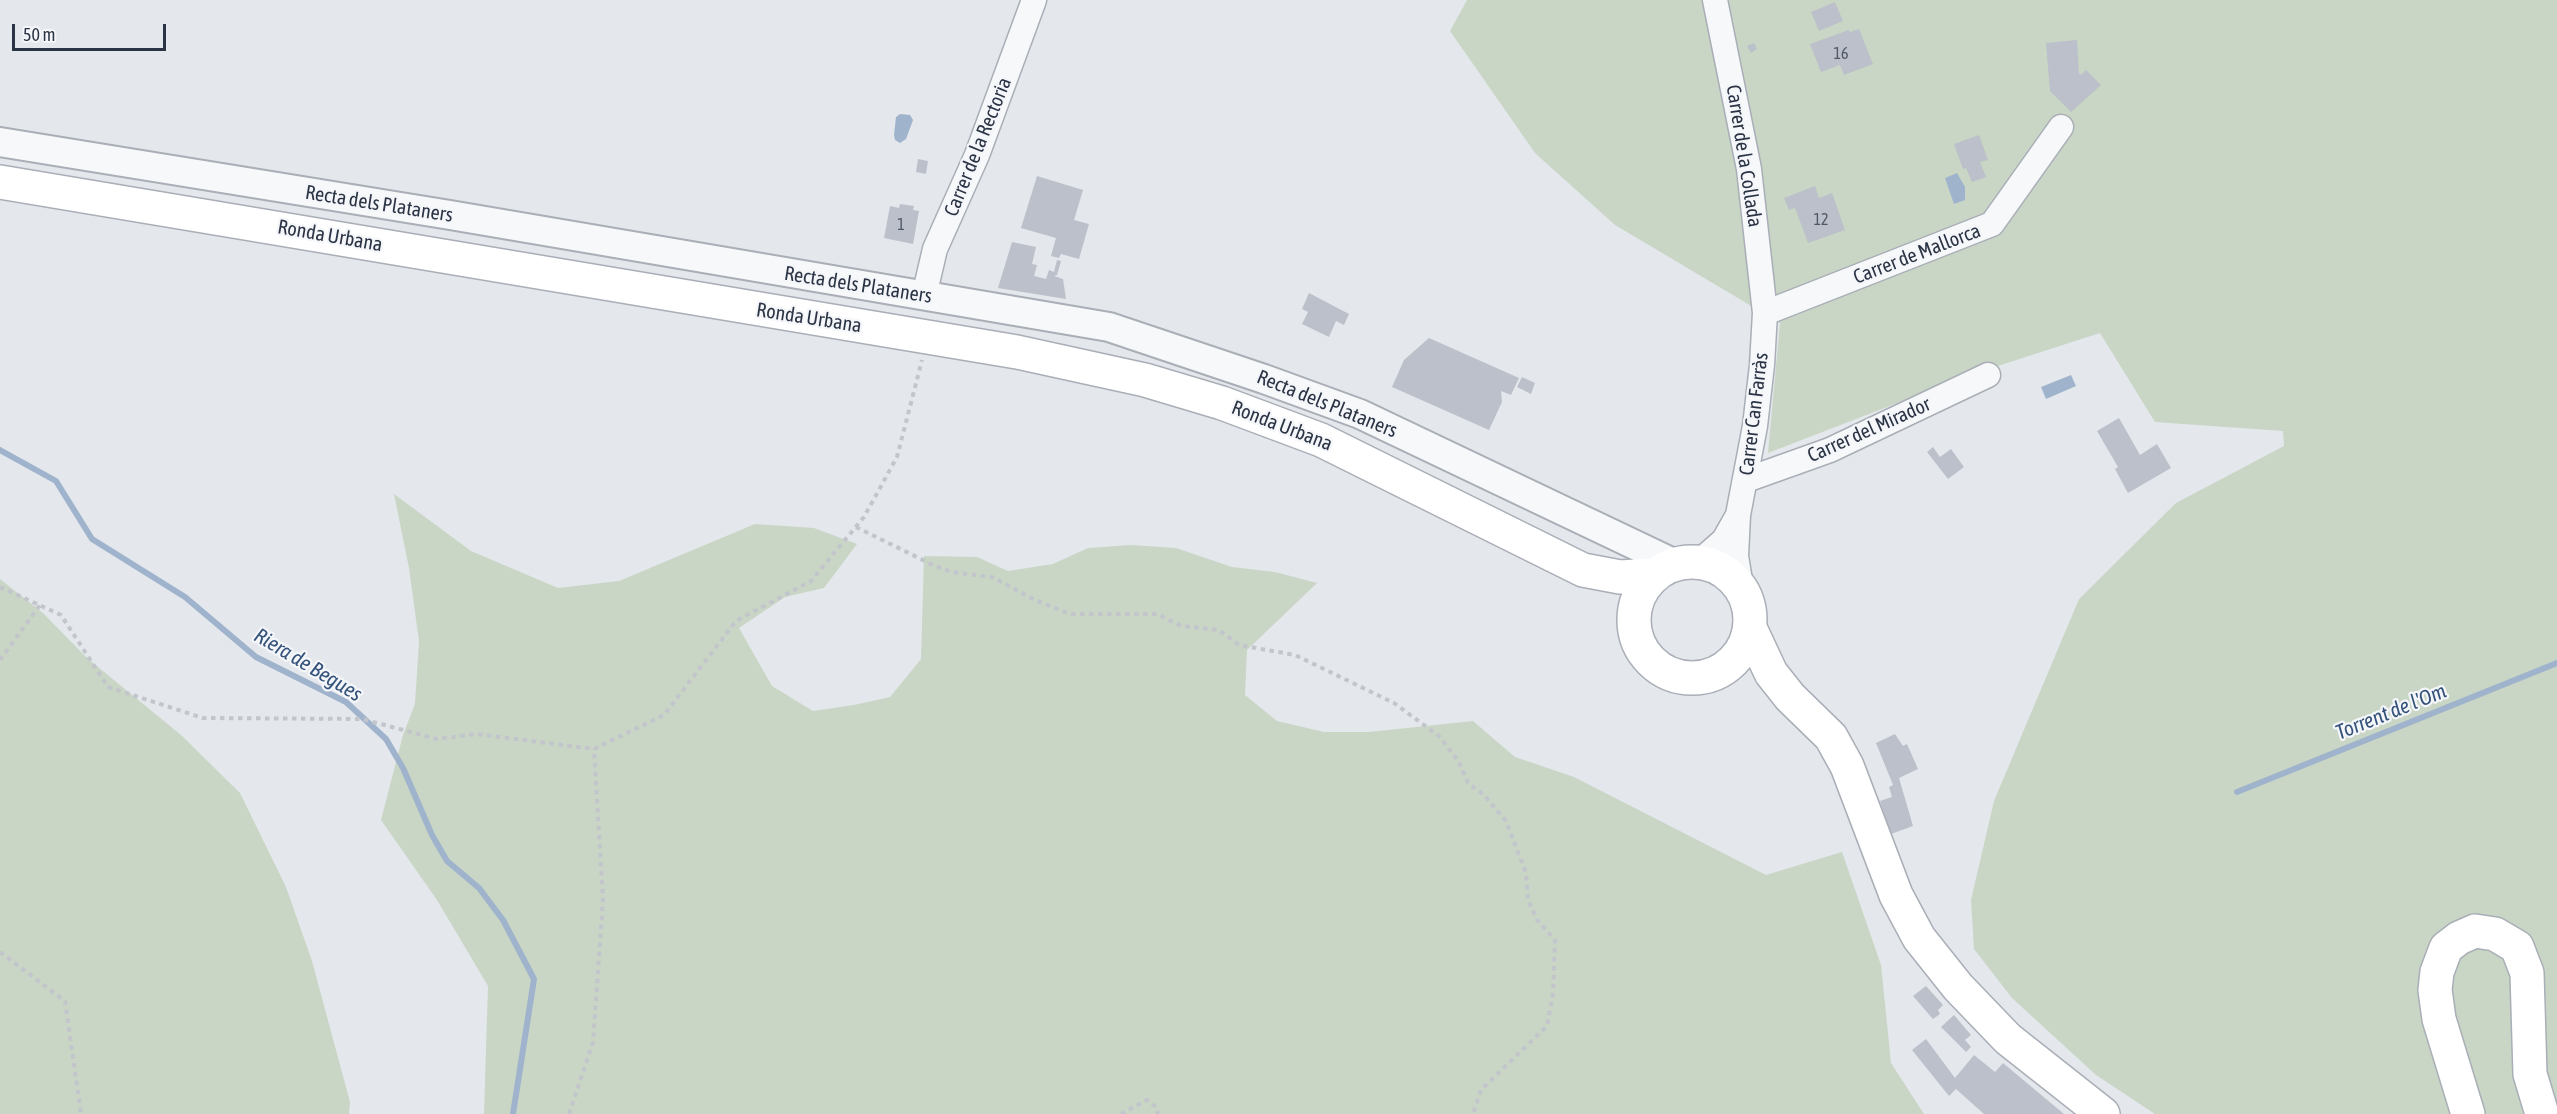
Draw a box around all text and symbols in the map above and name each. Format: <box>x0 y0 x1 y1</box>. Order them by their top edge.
scale bar <box>15 12 170 50</box>
text: 50 m <box>23 24 55 45</box>
house number: 16 <box>1833 44 1849 64</box>
street label: Carrer de la Rectoria <box>939 74 1017 220</box>
street label: Carrer de la Collada <box>1721 83 1767 229</box>
street label: Recta dels Plataners <box>304 180 454 228</box>
house number: 12 <box>1813 210 1829 230</box>
street label: Ronda Urbana <box>276 215 384 257</box>
house number: 1 <box>897 215 905 235</box>
street label: Carrer de Mallorca <box>1850 219 1984 289</box>
street label: Recta dels Plataners <box>783 261 933 309</box>
street label: Ronda Urbana <box>755 298 863 338</box>
street label: Carrer Can Farràs <box>1735 351 1773 477</box>
street label: Recta dels Plataners <box>1253 365 1401 443</box>
street label: Carrer del Mirador <box>1804 392 1934 468</box>
street label: Ronda Urbana <box>1228 396 1336 456</box>
water label: Riera de Begues <box>249 623 367 707</box>
water label: Torrent de l'Om <box>2332 678 2450 746</box>

